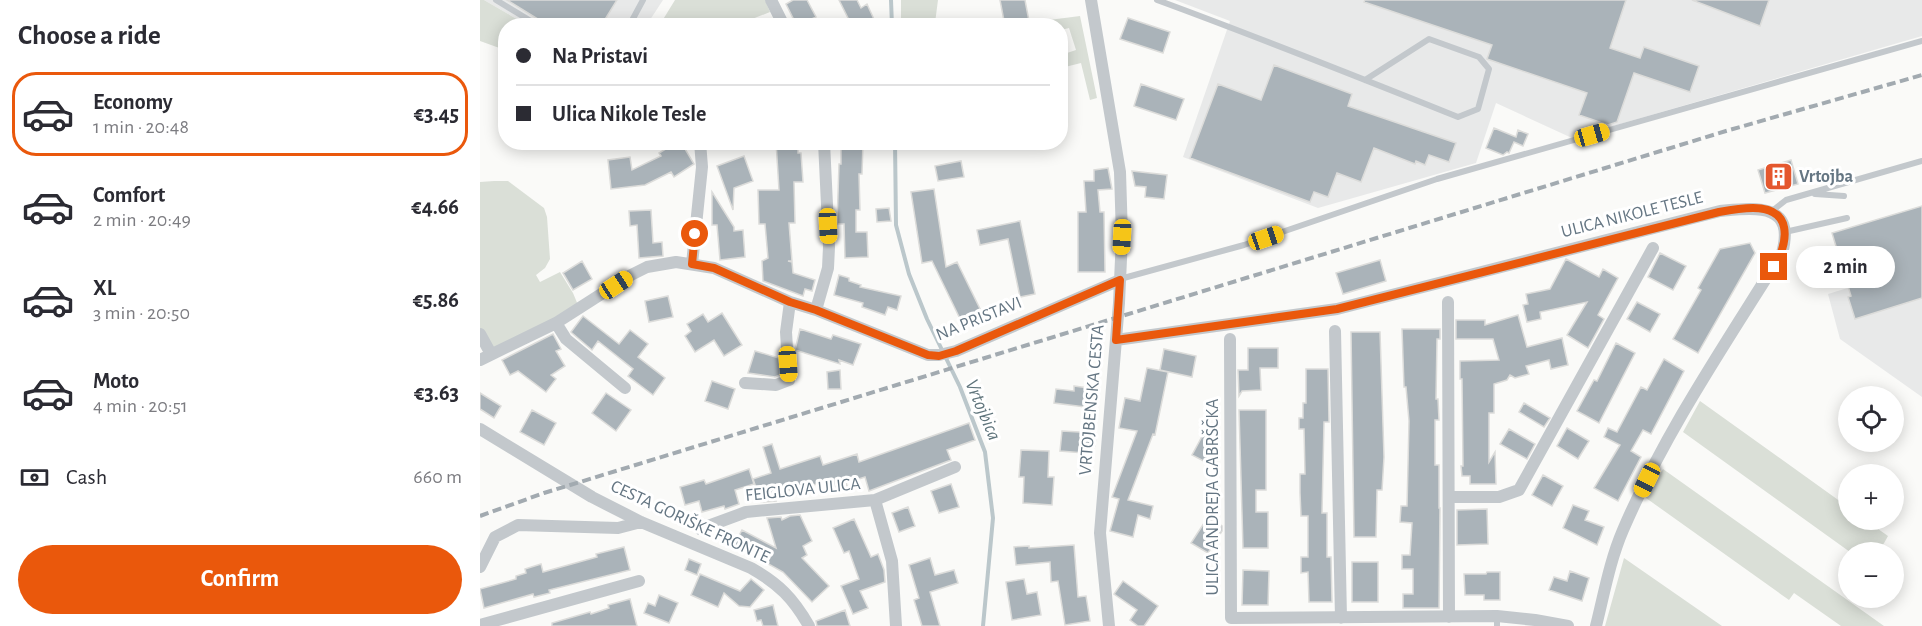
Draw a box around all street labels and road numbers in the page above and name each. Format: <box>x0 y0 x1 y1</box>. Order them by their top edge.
street label: ULICA NIKOLE TESLE <box>1559 189 1705 241</box>
street label: NA PRISTAVI <box>933 294 1025 344</box>
street label: VRTOJBENSKA CESTA <box>1076 323 1108 476</box>
street label: ULICA ANDREJA GABRŠČKA <box>1201 398 1222 595</box>
street label: CESTA GORIŠKE FRONTE <box>608 475 774 567</box>
street label: FEIGLOVA ULICA <box>744 475 862 505</box>

